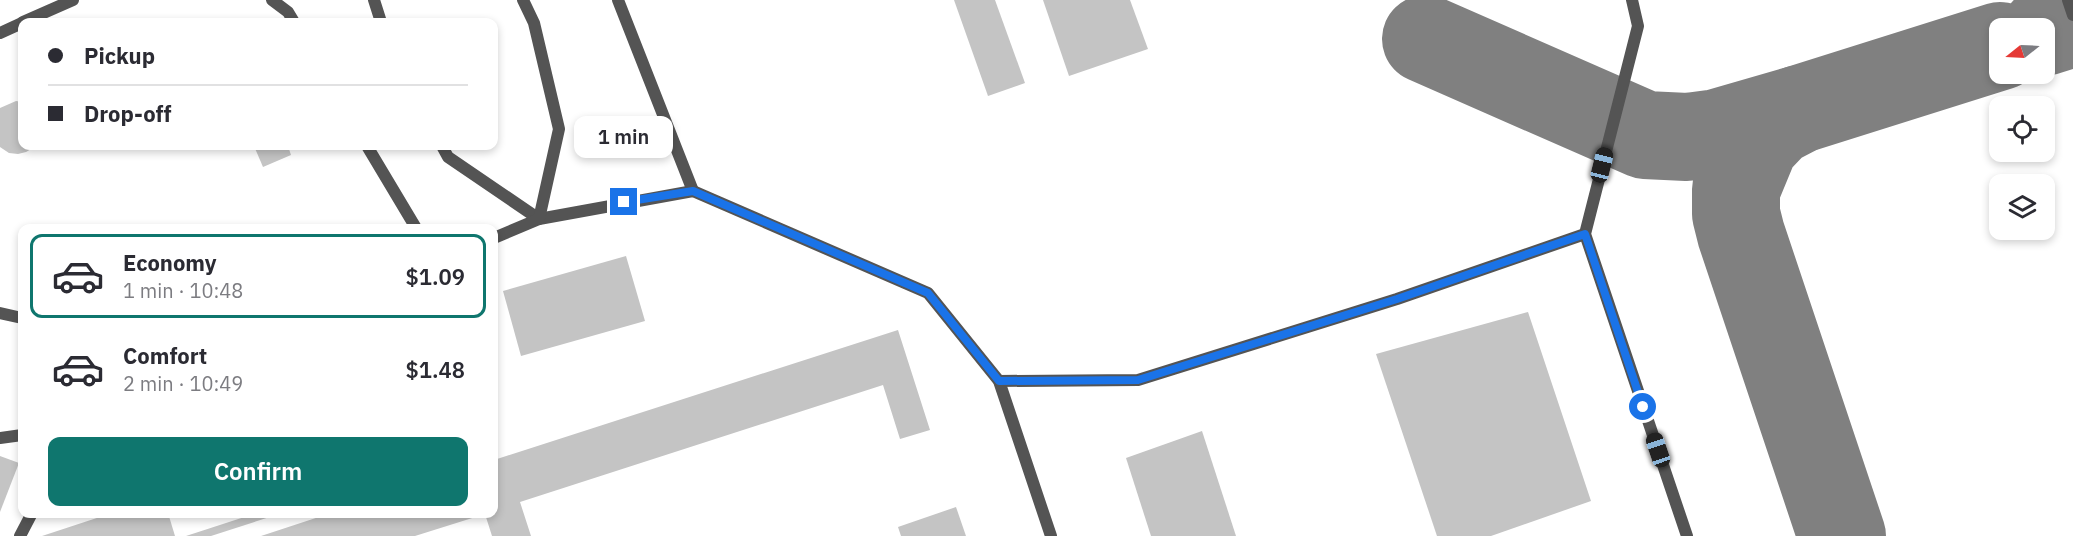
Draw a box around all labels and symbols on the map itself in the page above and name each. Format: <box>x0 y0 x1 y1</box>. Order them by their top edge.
north arrow <box>1989 18 2055 84</box>
callout: 1 min <box>574 115 674 157</box>
car <box>1589 145 1615 185</box>
route end <box>610 188 637 215</box>
route start <box>1629 393 1656 420</box>
car <box>1644 430 1672 470</box>

